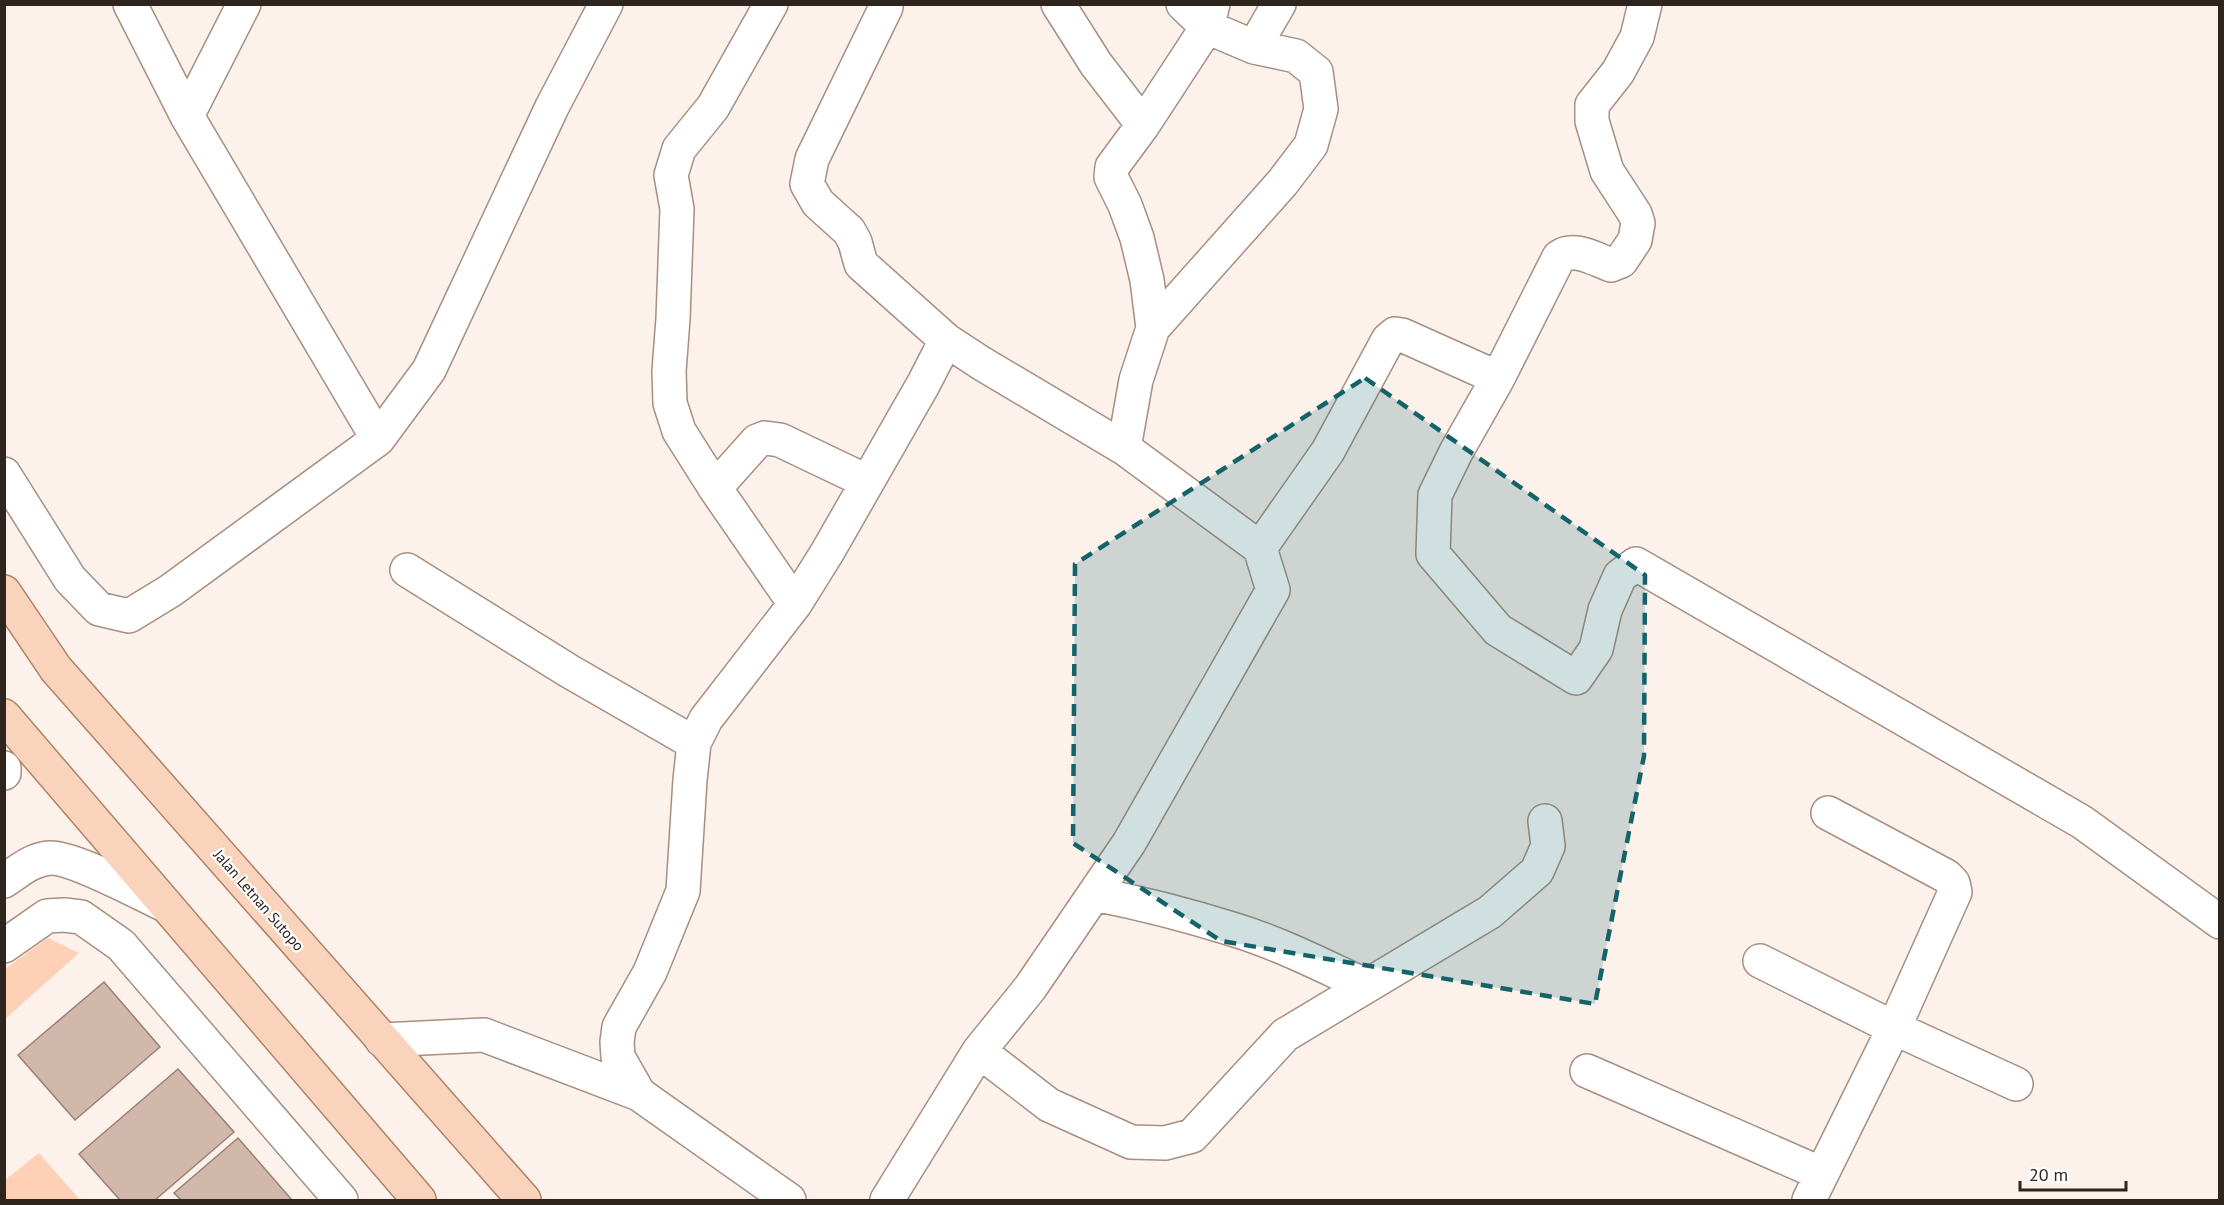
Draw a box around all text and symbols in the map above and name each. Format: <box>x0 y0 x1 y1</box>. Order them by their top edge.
street label: Jalan Letnan Sutopo <box>209 845 308 955</box>
scale bar <box>2020 1154 2126 1192</box>
text: 20 m <box>2029 1163 2068 1186</box>

